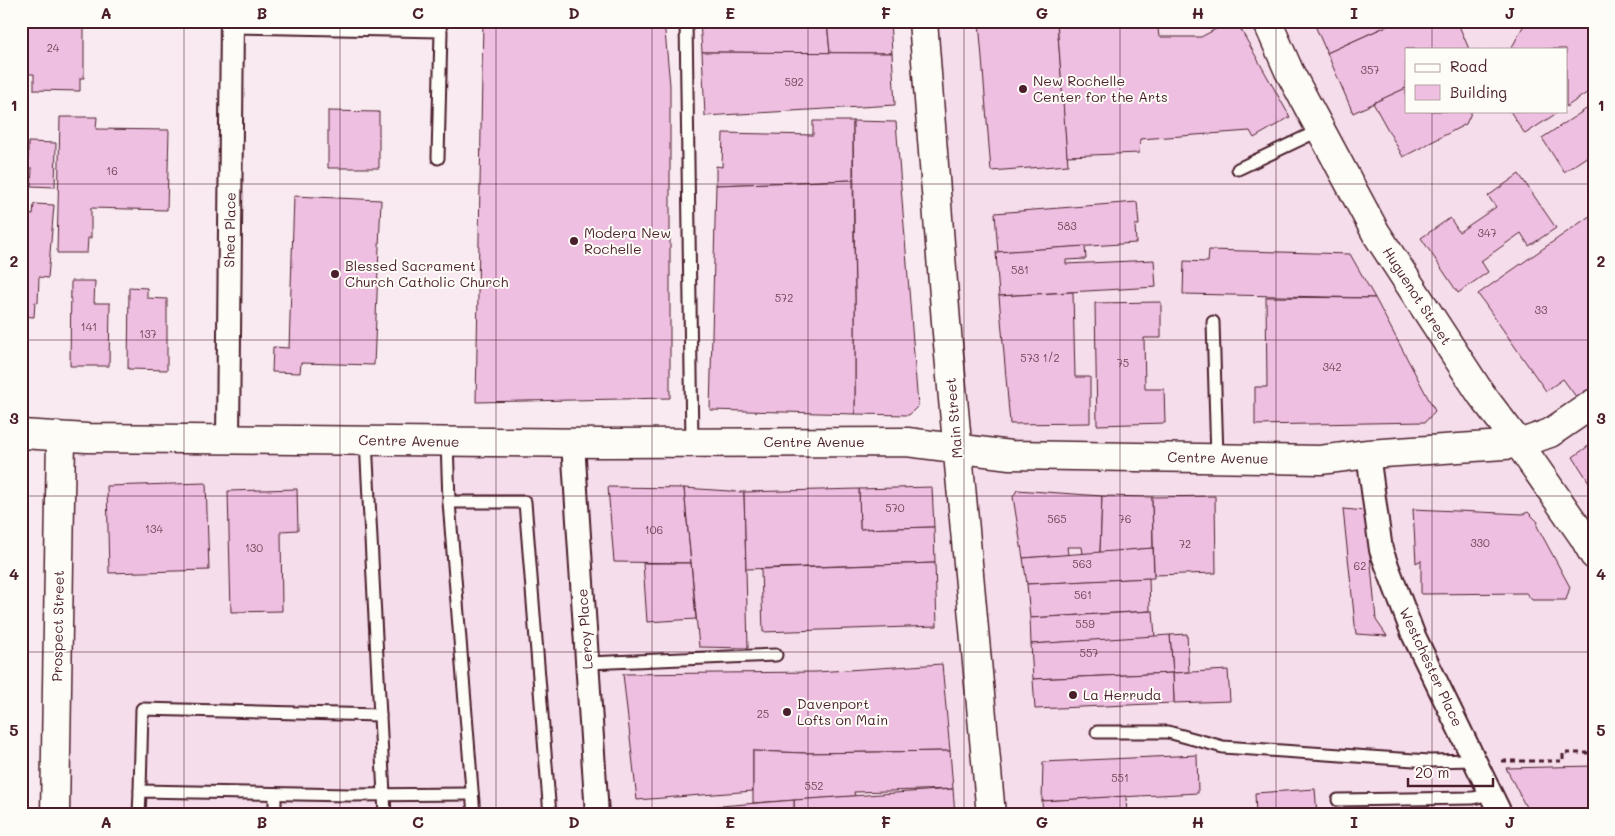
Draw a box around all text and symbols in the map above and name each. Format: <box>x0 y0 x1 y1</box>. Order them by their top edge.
text: A <box>100 2 112 23</box>
text: B <box>257 2 267 23</box>
text: C <box>412 2 424 23</box>
text: D <box>568 2 580 23</box>
text: E <box>725 2 735 23</box>
text: F <box>881 2 891 23</box>
text: G <box>1036 2 1048 23</box>
text: H <box>1192 2 1204 23</box>
text: I <box>1350 2 1358 23</box>
text: J <box>1505 2 1515 23</box>
house number: 24 <box>47 40 60 55</box>
legend <box>1405 48 1568 112</box>
text: Road <box>1450 56 1487 76</box>
house number: 357 <box>1361 62 1379 77</box>
place label: New Rochelle Center for the Arts <box>1033 71 1168 106</box>
house number: 592 <box>784 74 804 89</box>
text: Building <box>1450 82 1507 102</box>
marker: New Rochelle Center for the Arts <box>1017 83 1029 95</box>
text: 1 <box>10 94 18 115</box>
text: 1 <box>1597 94 1605 115</box>
house number: 16 <box>106 163 118 178</box>
street label: Shea Place <box>219 192 240 268</box>
house number: 583 <box>1057 218 1077 233</box>
place label: Modera New Rochelle <box>584 223 671 258</box>
house number: 347 <box>1477 225 1497 240</box>
marker: Modera New Rochelle <box>568 235 580 247</box>
street label: Huguenot Street <box>1379 243 1456 348</box>
text: 2 <box>10 250 19 271</box>
text: 2 <box>1597 250 1606 271</box>
place label: Blessed Sacrament Church Catholic Church <box>345 256 509 291</box>
house number: 581 <box>1011 262 1029 277</box>
marker: Blessed Sacrament Church Catholic Church <box>329 268 341 280</box>
house number: 572 <box>775 290 793 305</box>
house number: 33 <box>1535 302 1548 317</box>
house number: 141 <box>81 319 97 334</box>
house number: 137 <box>139 326 157 341</box>
house number: 573 1/2 <box>1020 350 1060 365</box>
house number: 75 <box>1117 355 1129 370</box>
house number: 342 <box>1322 359 1342 374</box>
street label: Main Street <box>941 377 966 459</box>
text: 3 <box>9 407 19 428</box>
text: 3 <box>1596 407 1606 428</box>
street label: Centre Avenue <box>358 430 460 451</box>
street label: Centre Avenue <box>763 432 865 451</box>
street label: Centre Avenue <box>1167 447 1269 468</box>
house number: 570 <box>885 500 905 515</box>
house number: 565 <box>1047 511 1067 526</box>
house number: 76 <box>1119 511 1131 526</box>
house number: 134 <box>145 521 163 536</box>
house number: 106 <box>645 522 663 537</box>
house number: 330 <box>1470 535 1490 550</box>
house number: 72 <box>1179 536 1191 551</box>
house number: 130 <box>245 540 263 555</box>
house number: 563 <box>1072 556 1092 571</box>
house number: 62 <box>1354 558 1366 573</box>
text: 4 <box>9 563 19 584</box>
text: 4 <box>1596 563 1606 584</box>
street label: Prospect Street <box>47 570 68 682</box>
house number: 561 <box>1074 587 1092 602</box>
street label: Leroy Place <box>572 588 597 670</box>
street label: Westchester Place <box>1395 604 1467 730</box>
house number: 559 <box>1075 616 1095 631</box>
house number: 557 <box>1080 645 1098 660</box>
place label: La Herruda <box>1083 685 1162 704</box>
marker: La Herruda <box>1067 689 1079 701</box>
place label: Davenport Lofts on Main <box>797 694 888 729</box>
house number: 25 <box>757 706 769 721</box>
marker: Davenport Lofts on Main <box>781 706 793 718</box>
text: 5 <box>9 719 19 740</box>
text: 5 <box>1596 719 1606 740</box>
scale bar <box>1408 756 1492 788</box>
text: 20 m <box>1415 762 1449 782</box>
house number: 551 <box>1111 770 1129 785</box>
house number: 552 <box>805 778 823 793</box>
text: A <box>100 811 112 832</box>
text: B <box>257 811 267 832</box>
text: C <box>412 811 424 832</box>
text: D <box>568 811 580 832</box>
text: E <box>725 811 735 832</box>
text: F <box>881 811 891 832</box>
text: G <box>1036 811 1048 832</box>
text: H <box>1192 811 1204 832</box>
text: I <box>1350 811 1358 832</box>
text: J <box>1505 811 1515 832</box>

